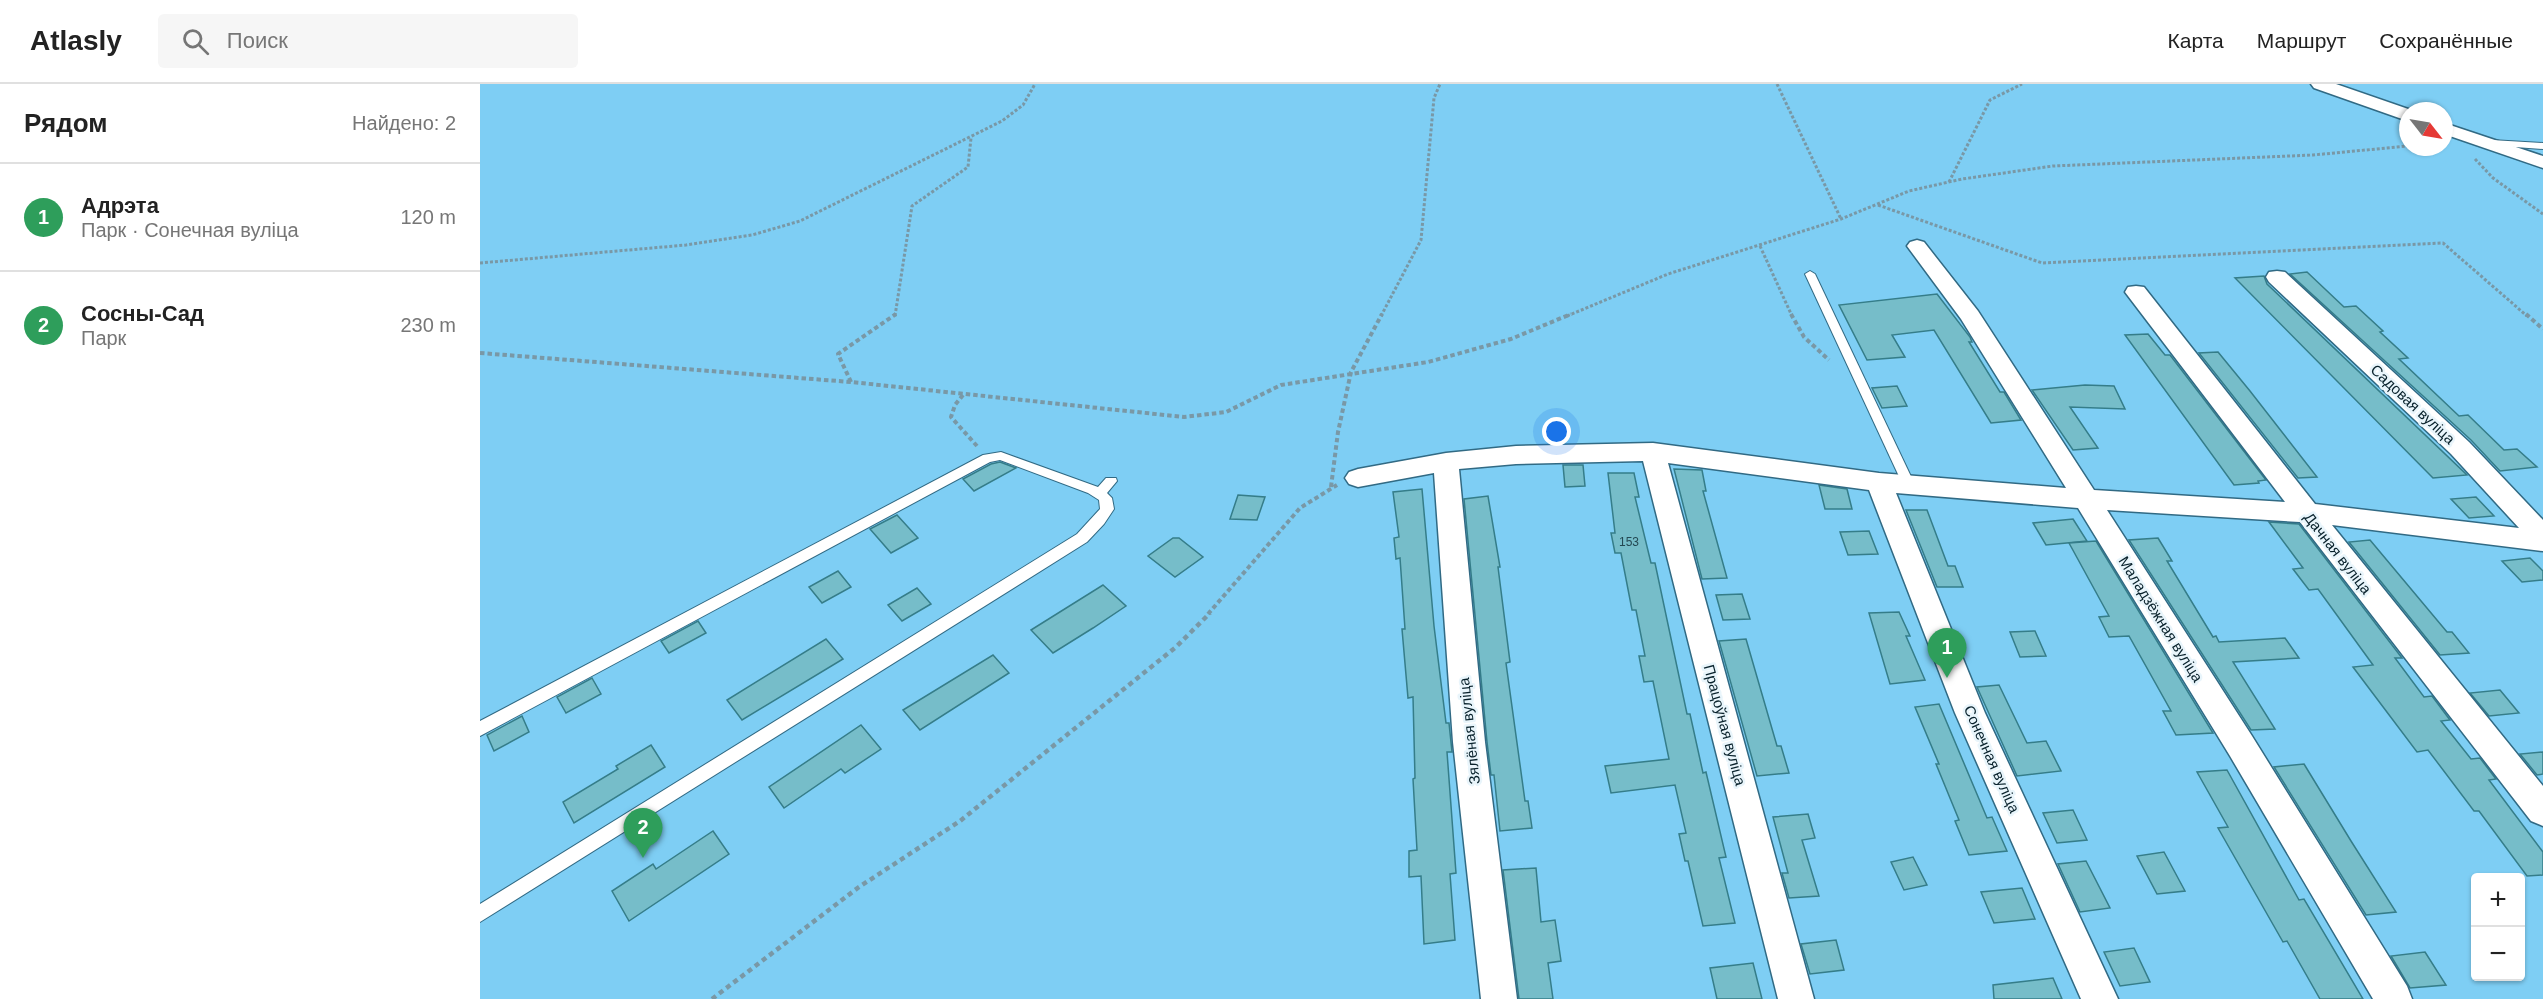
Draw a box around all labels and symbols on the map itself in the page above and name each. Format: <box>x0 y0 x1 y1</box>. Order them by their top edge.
north arrow <box>2399 102 2453 156</box>
street label: Садовая вуліца <box>2367 361 2459 448</box>
your location <box>1542 417 1571 446</box>
street label: Дачная вуліца <box>2301 509 2375 598</box>
house number: 153 <box>1619 535 1639 549</box>
street label: Маладзёжная вуліца <box>2115 553 2207 685</box>
pin: 1 <box>1928 628 1966 678</box>
street label: Працоўная вуліца <box>1701 663 1749 788</box>
street label: Зялёная вуліца <box>1455 676 1483 785</box>
street label: Сонечная вуліца <box>1961 703 2024 816</box>
pin: 2 <box>624 808 662 858</box>

